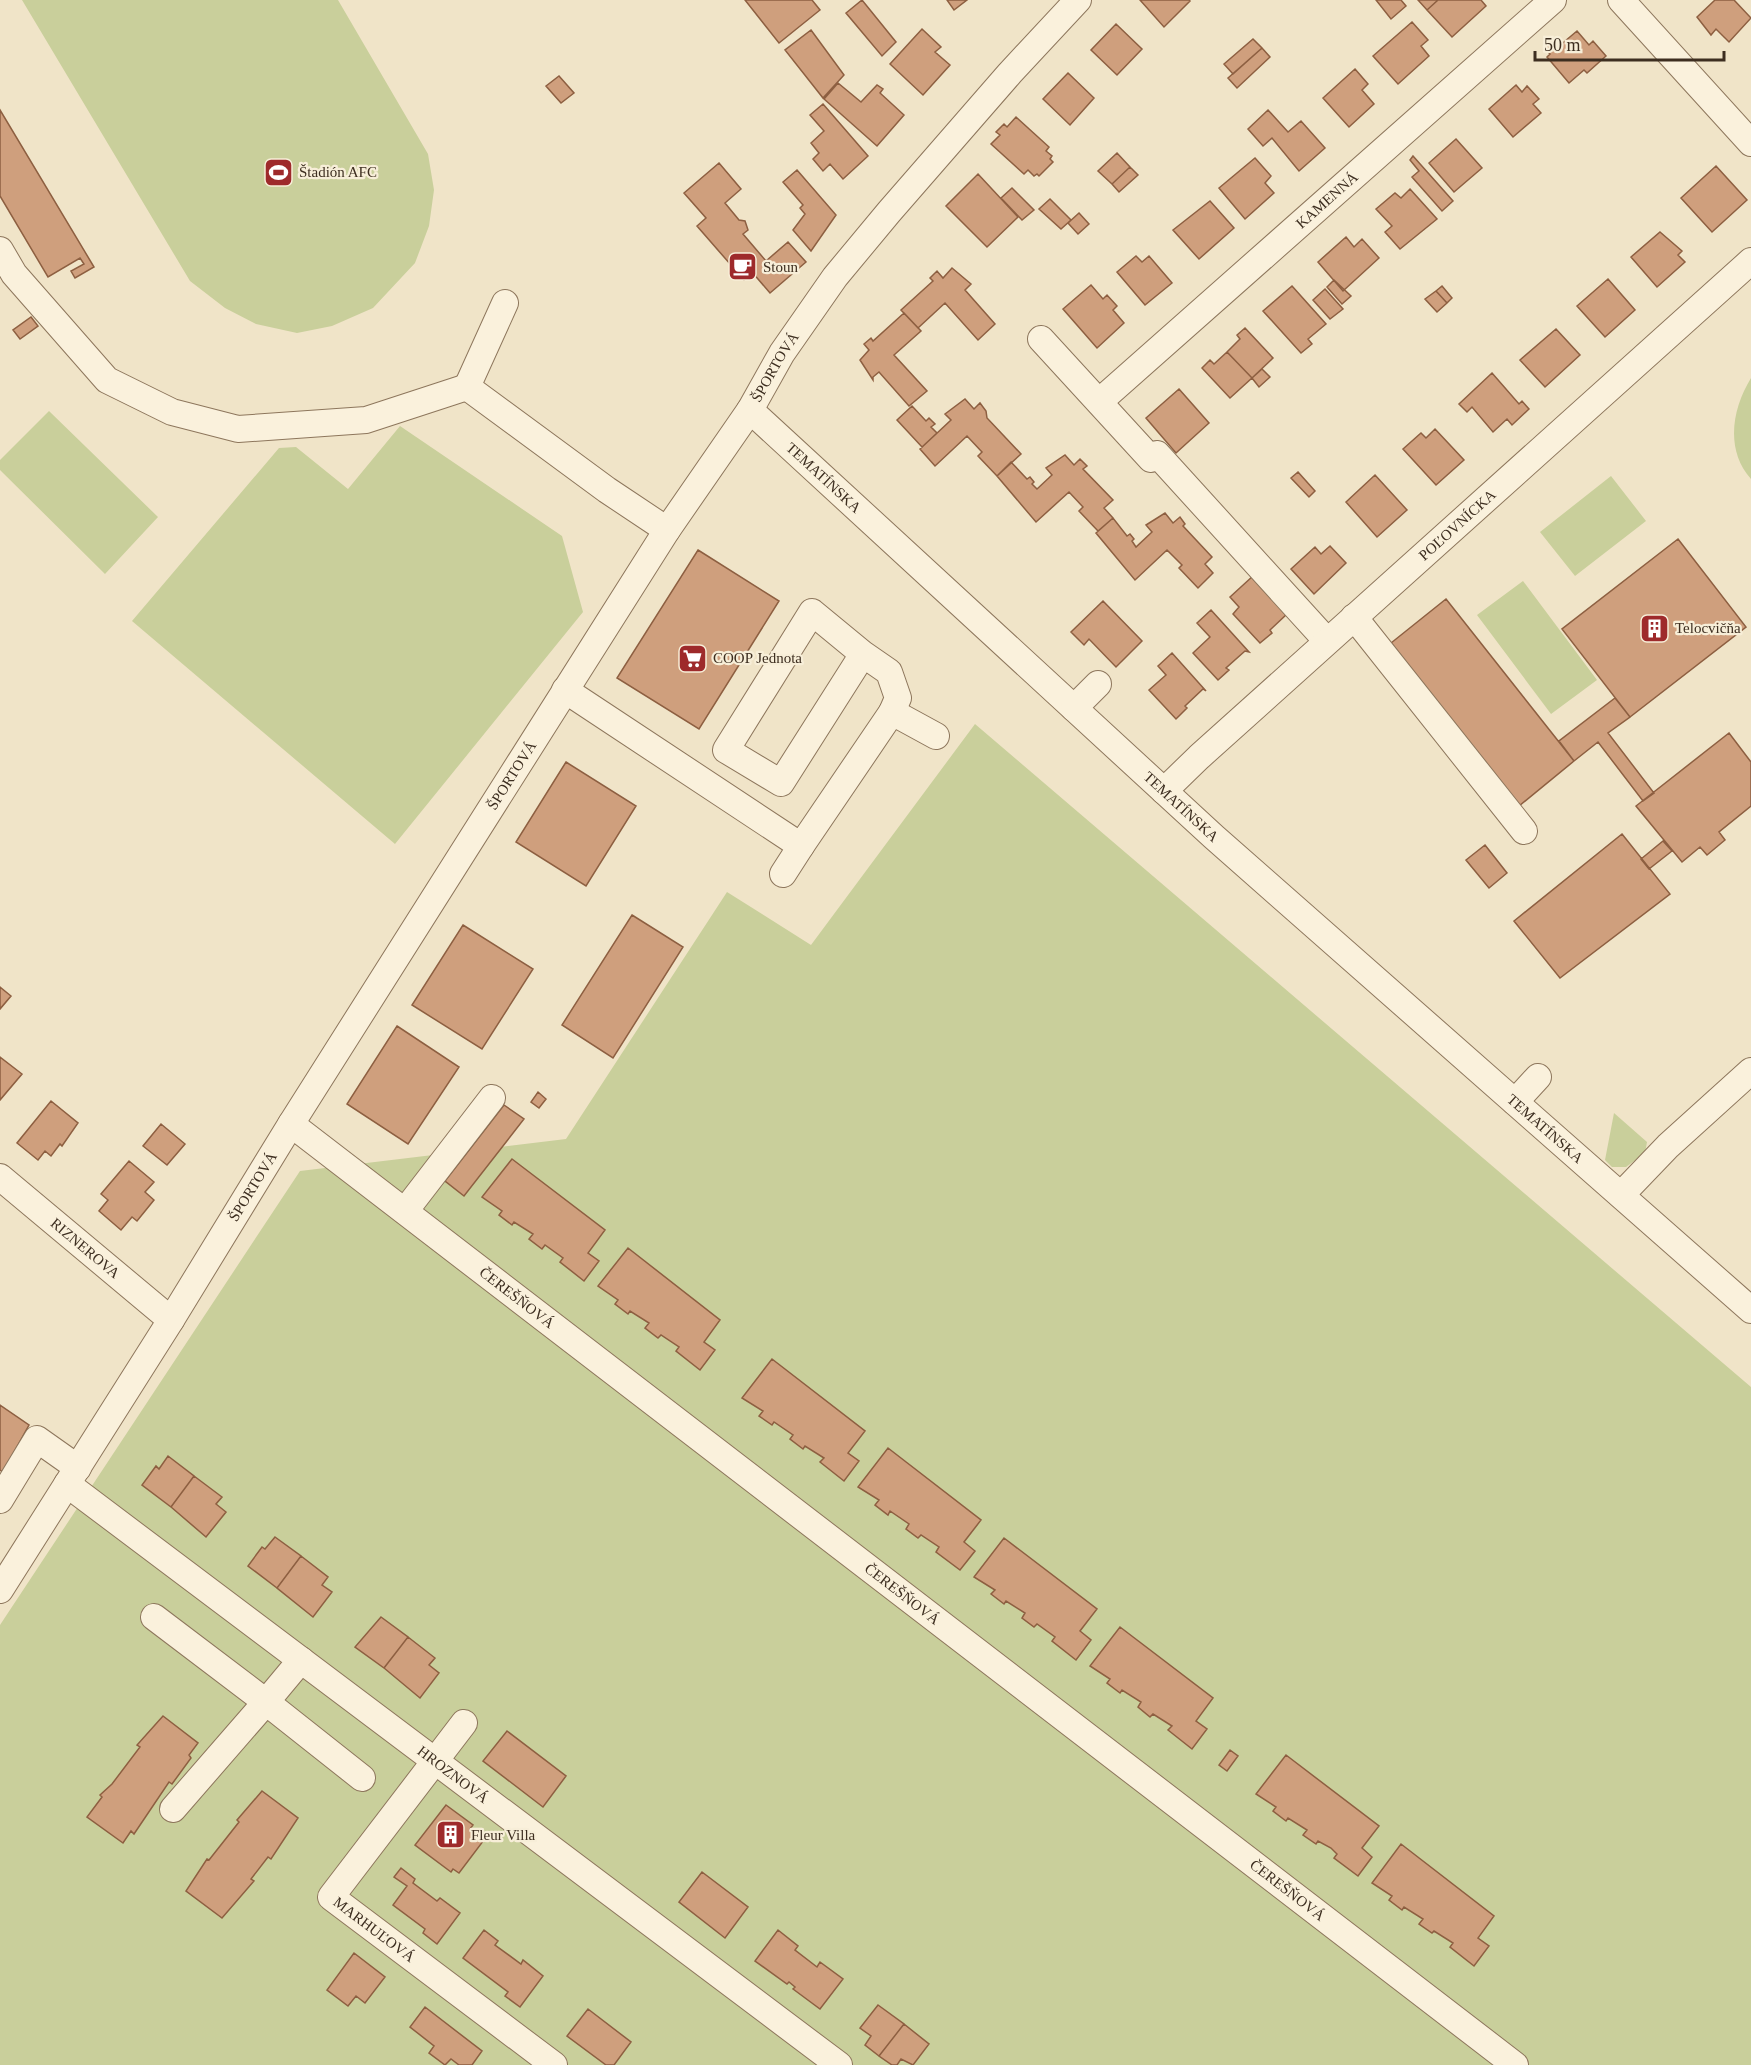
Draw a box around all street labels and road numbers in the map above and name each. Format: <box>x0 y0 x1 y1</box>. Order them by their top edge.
street label: KAMENNÁ <box>1293 169 1361 232</box>
street label: ŠPORTOVÁ <box>748 329 802 405</box>
street label: TEMATÍNSKA <box>783 439 864 516</box>
street label: POĽOVNÍCKA <box>1416 486 1499 564</box>
street label: ŠPORTOVÁ <box>484 738 539 813</box>
street label: TEMATÍNSKA <box>1140 768 1222 845</box>
street label: TEMATÍNSKA <box>1504 1091 1587 1167</box>
street label: ŠPORTOVÁ <box>225 1149 280 1224</box>
street label: RIZNEROVA <box>47 1215 123 1282</box>
street label: ČEREŠŇOVÁ <box>476 1264 558 1332</box>
street label: ČEREŠŇOVÁ <box>862 1560 943 1628</box>
street label: HROZNOVÁ <box>414 1743 492 1806</box>
street label: ČEREŠŇOVÁ <box>1247 1856 1328 1924</box>
street label: MARHUĽOVÁ <box>330 1894 418 1965</box>

